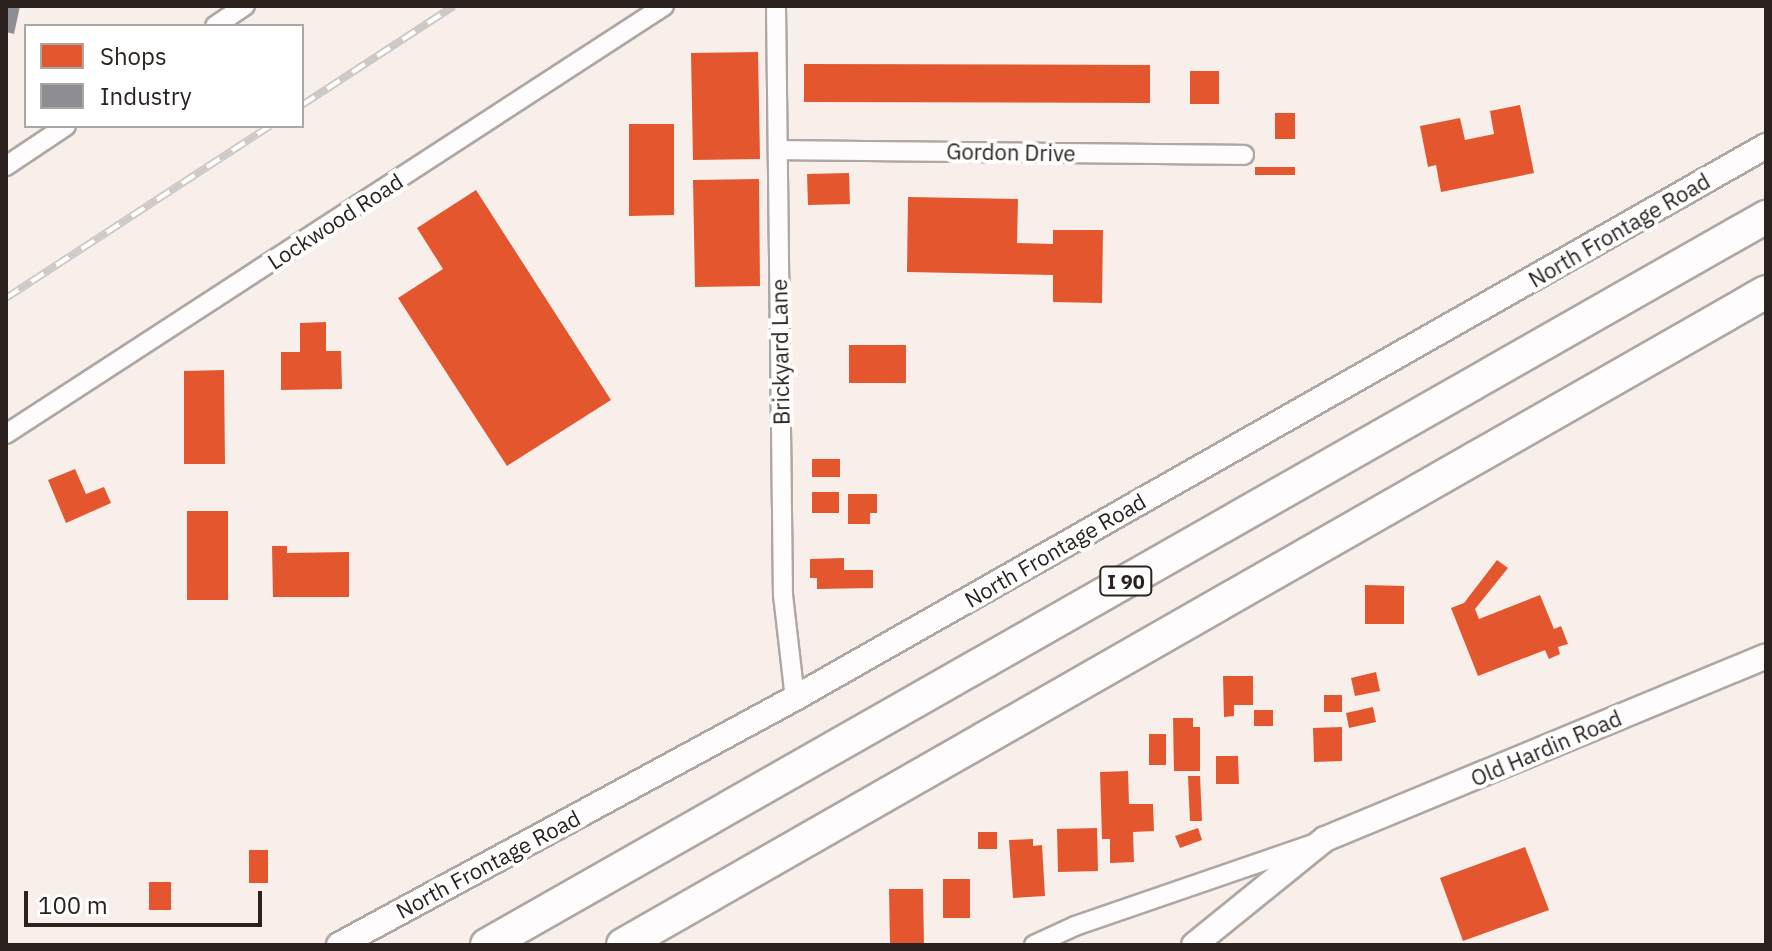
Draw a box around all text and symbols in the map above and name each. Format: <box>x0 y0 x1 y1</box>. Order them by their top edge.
legend <box>24 24 304 128</box>
text: Shops <box>100 40 167 72</box>
text: Industry <box>100 80 192 112</box>
street label: Gordon Drive <box>946 138 1076 166</box>
street label: North Frontage Road <box>1524 167 1714 293</box>
street label: Lockwood Road <box>263 168 407 274</box>
street label: Brickyard Lane <box>766 279 794 425</box>
street label: North Frontage Road <box>960 487 1150 613</box>
road number: I 90 <box>1098 565 1154 597</box>
street label: Old Hardin Road <box>1467 704 1625 792</box>
street label: North Frontage Road <box>391 804 585 924</box>
scale bar <box>28 875 266 925</box>
text: 100 m <box>38 889 108 921</box>

